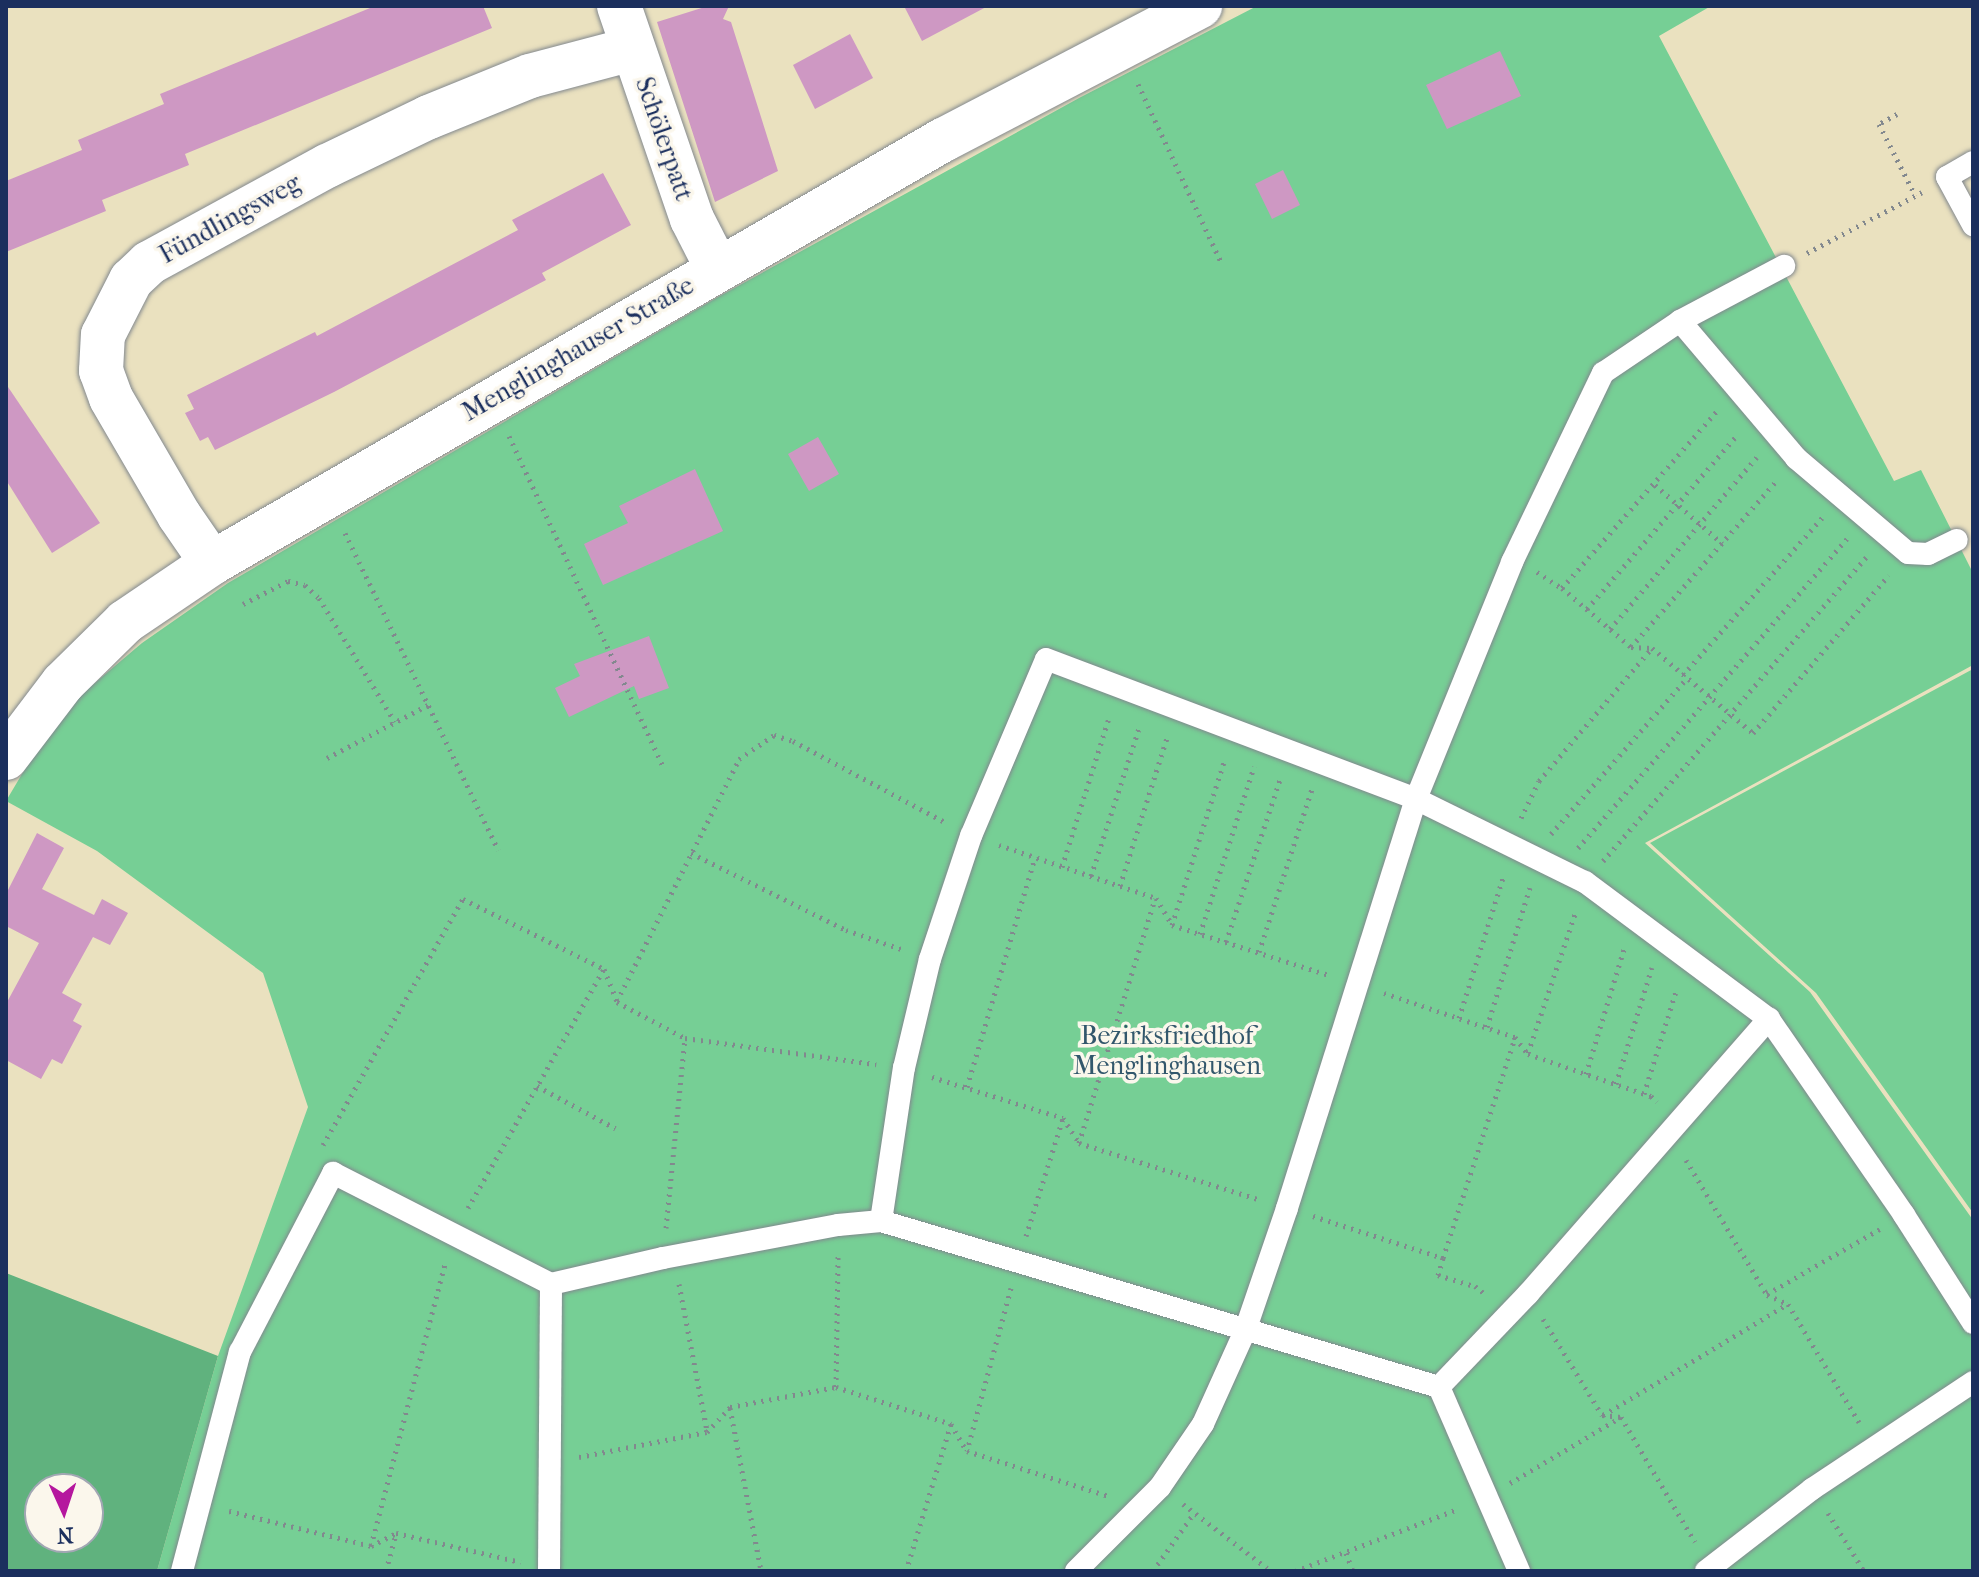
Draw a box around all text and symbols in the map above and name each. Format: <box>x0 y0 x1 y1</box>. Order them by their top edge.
street label: Schölerpatt <box>628 73 700 205</box>
street label: Fündlingsweg <box>154 167 306 271</box>
street label: Menglinghauser Straße <box>457 270 699 428</box>
park label: Bezirksfriedhof Menglinghausen <box>1073 1020 1261 1082</box>
north arrow <box>24 1473 104 1553</box>
text: N <box>56 1522 74 1548</box>

